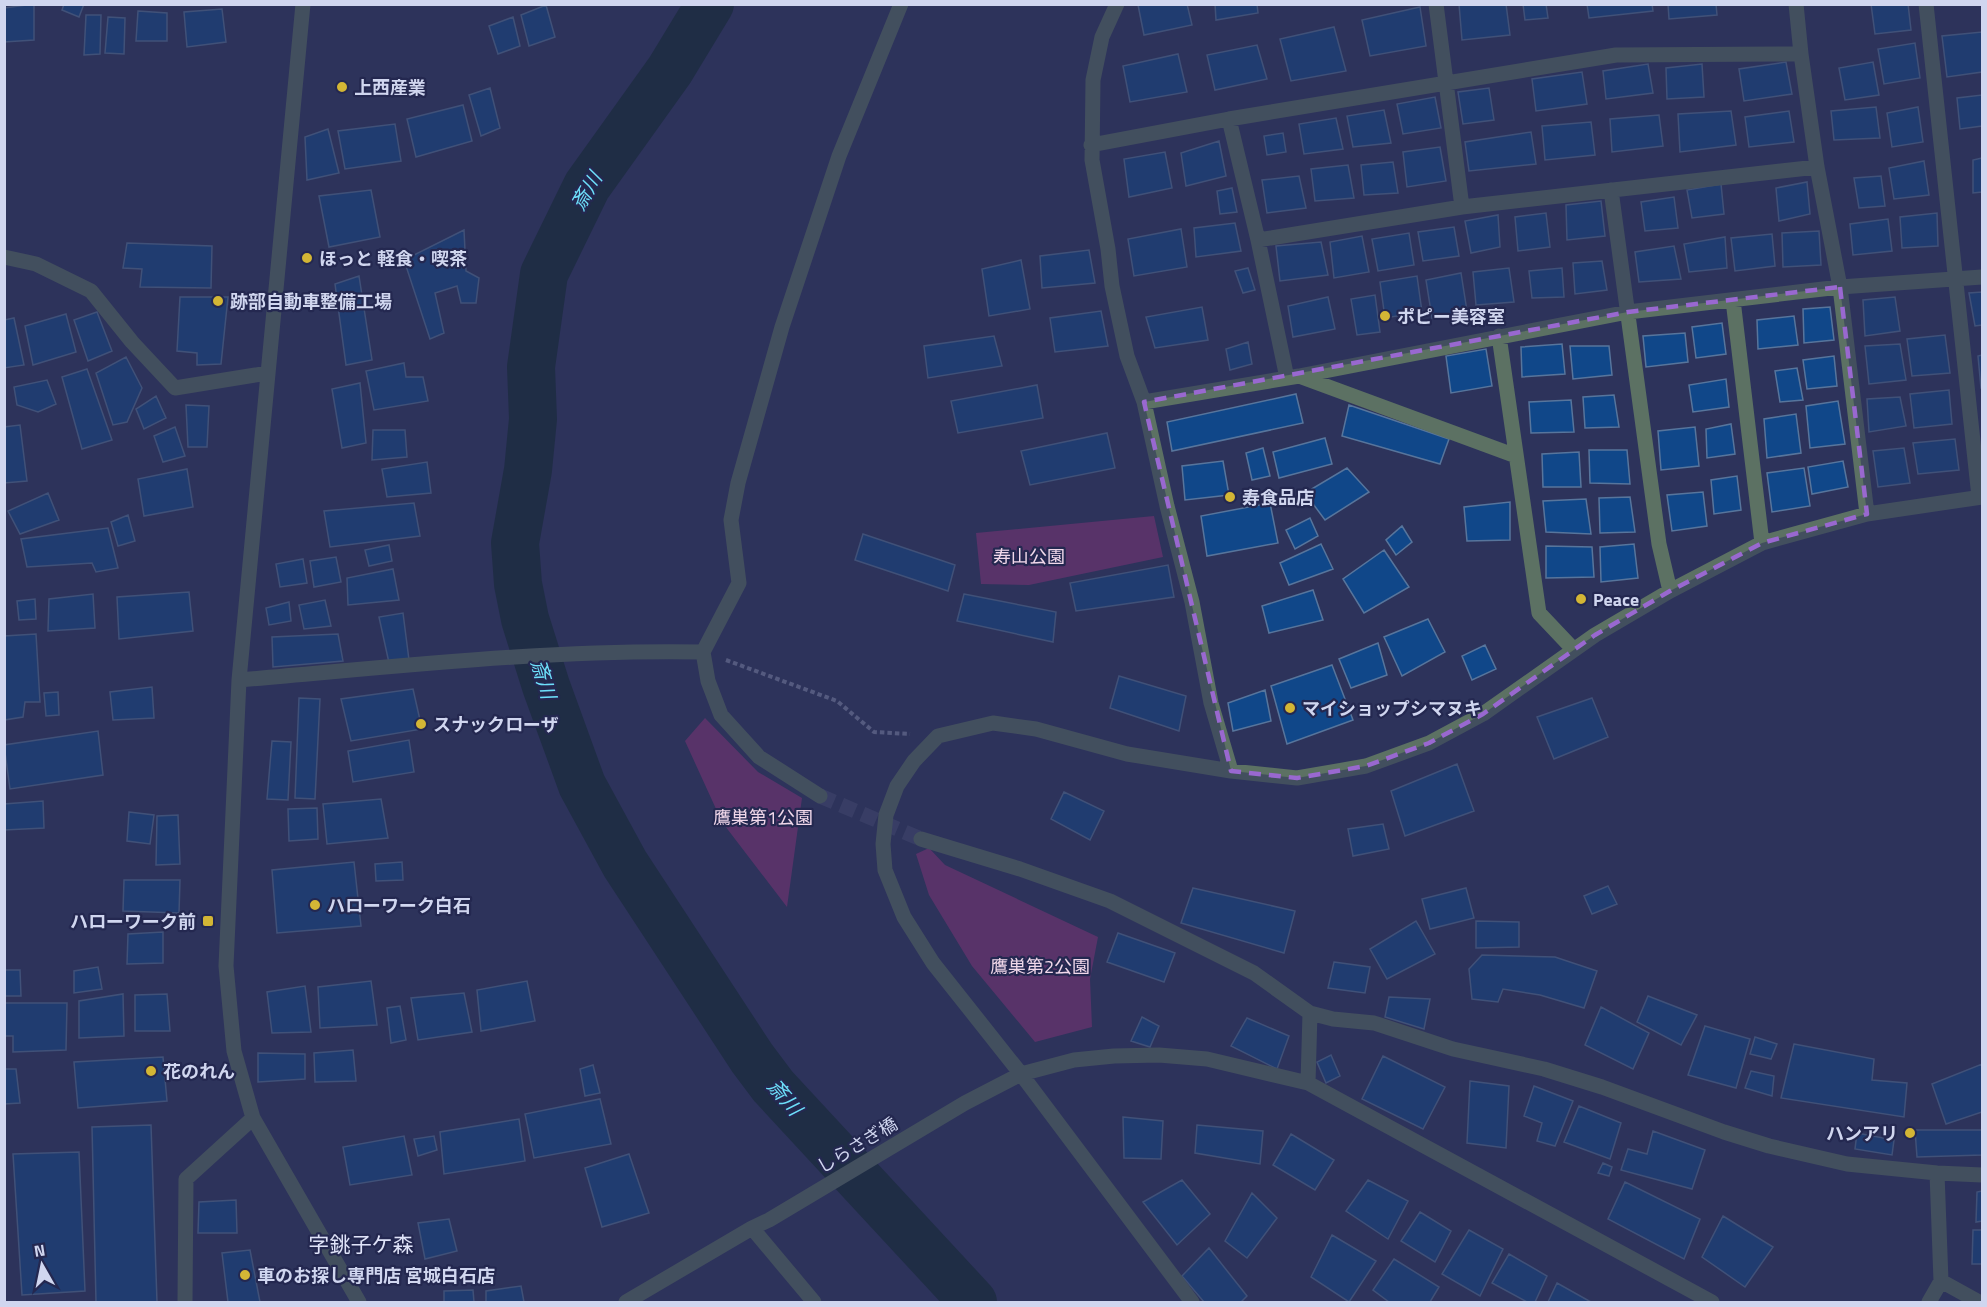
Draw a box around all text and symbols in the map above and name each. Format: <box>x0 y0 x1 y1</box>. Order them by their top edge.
place label: 上西産業 <box>354 74 426 101</box>
marker: 上西産業 <box>335 80 349 94</box>
water label: 斎川 <box>563 164 610 216</box>
place label: ほっと 軽食・喫茶 <box>319 245 467 272</box>
marker: ほっと 軽食・喫茶 <box>300 251 314 265</box>
place label: 跡部自動車整備工場 <box>230 288 392 315</box>
marker: 跡部自動車整備工場 <box>211 294 225 308</box>
place label: ポピー美容室 <box>1397 303 1505 330</box>
marker: ポピー美容室 <box>1378 309 1392 323</box>
place label: 寿食品店 <box>1242 484 1314 511</box>
marker: 寿食品店 <box>1223 490 1237 504</box>
park label: 寿山公園 <box>993 543 1065 570</box>
place label: Peace <box>1593 586 1639 613</box>
marker: Peace <box>1574 592 1588 606</box>
water label: 斎川 <box>523 655 565 705</box>
place label: マイショップシマヌキ <box>1302 695 1482 722</box>
marker: マイショップシマヌキ <box>1283 701 1297 715</box>
place label: スナックローザ <box>433 711 559 738</box>
marker: スナックローザ <box>414 717 428 731</box>
park label: 鷹巣第1公園 <box>713 804 813 831</box>
place label: ハローワーク白石 <box>327 892 471 919</box>
marker: ハローワーク白石 <box>308 898 322 912</box>
place label: ハローワーク前 <box>70 908 196 935</box>
marker: ハローワーク前 <box>201 914 215 928</box>
park label: 鷹巣第2公園 <box>990 953 1090 980</box>
place label: 花のれん <box>163 1058 235 1085</box>
marker: 花のれん <box>144 1064 158 1078</box>
water label: 斎川 <box>760 1072 811 1124</box>
street label: しらさぎ橋 <box>811 1110 903 1180</box>
place label: ハンアリ <box>1826 1120 1898 1147</box>
marker: ハンアリ <box>1903 1126 1917 1140</box>
district label: 字銚子ケ森 <box>309 1228 414 1260</box>
north arrow <box>12 1235 72 1295</box>
text: N <box>32 1237 47 1263</box>
place label: 車のお探し専門店 宮城白石店 <box>257 1262 495 1289</box>
marker: 車のお探し専門店 宮城白石店 <box>238 1268 252 1282</box>

